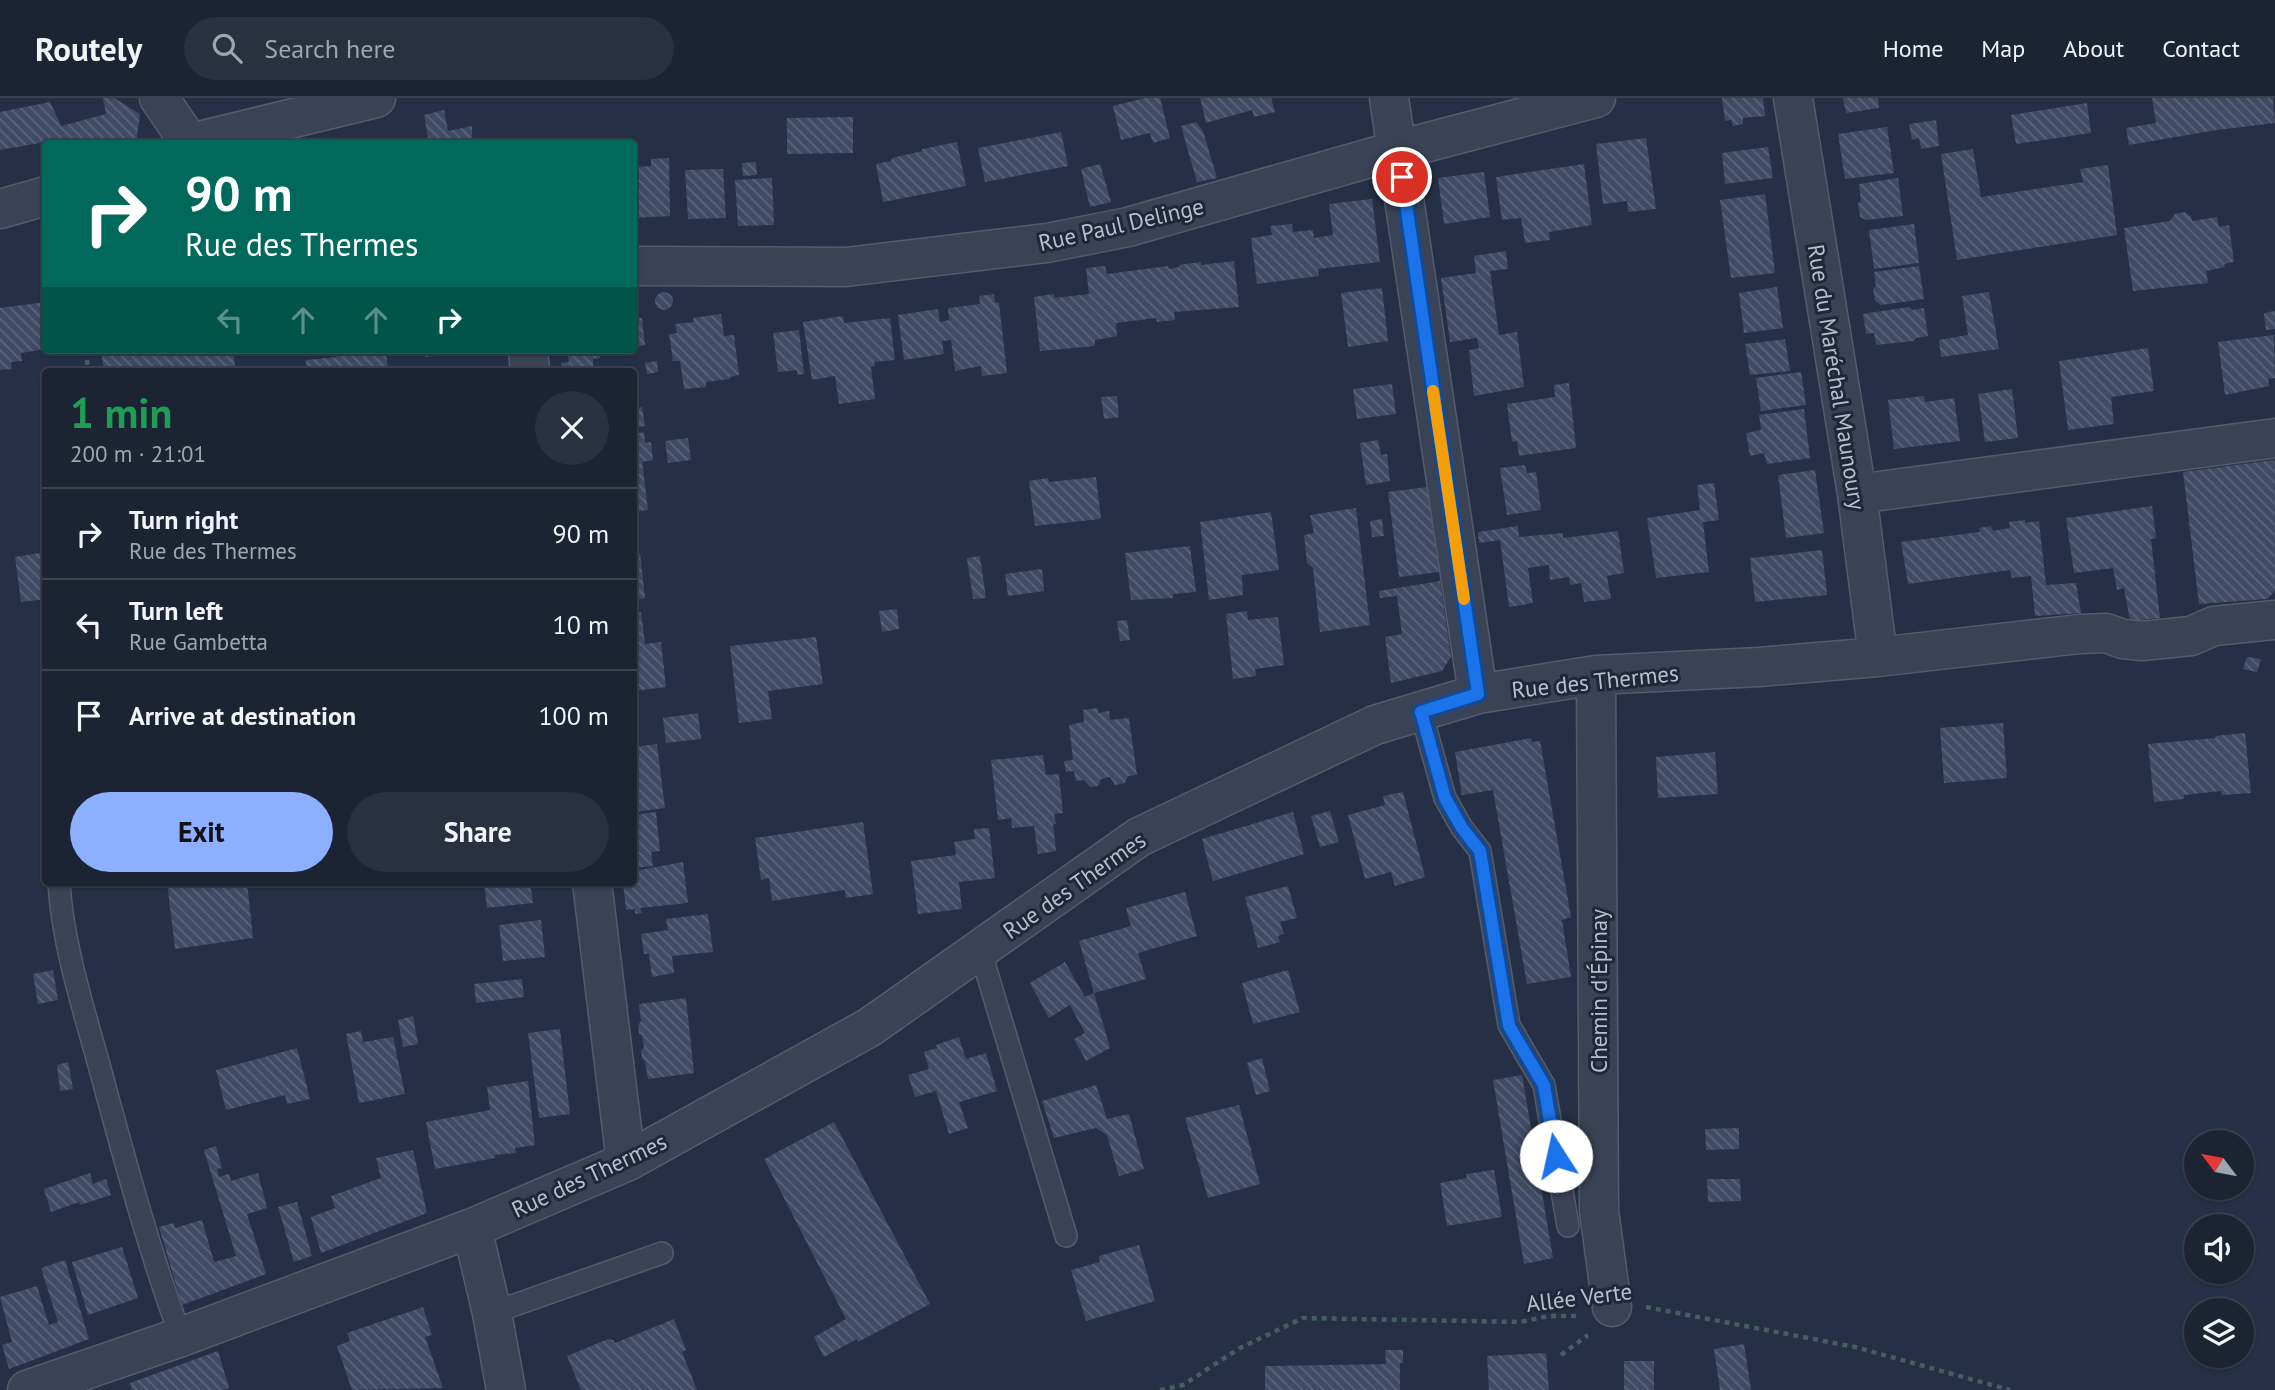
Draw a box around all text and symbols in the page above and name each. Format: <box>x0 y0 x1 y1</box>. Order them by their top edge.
search box <box>184 17 674 80</box>
text: Routely <box>35 27 142 70</box>
icon: search <box>208 29 246 67</box>
text: Search here <box>264 32 395 65</box>
text: Home <box>1883 33 1943 64</box>
text: Map <box>1981 33 2025 64</box>
text: About <box>2063 33 2124 64</box>
text: Contact <box>2162 33 2240 64</box>
pin <box>1372 147 1432 207</box>
icon: arrive <box>1383 158 1421 196</box>
text: 90 m <box>185 161 292 225</box>
icon: right <box>70 168 161 259</box>
street label: Rue Paul Delinge <box>1036 191 1206 257</box>
text: Rue des Thermes <box>185 223 418 265</box>
street label: Rue du Maréchal Maunoury <box>1802 242 1872 512</box>
icon: left <box>211 301 249 339</box>
icon: ahead <box>284 301 322 339</box>
icon: ahead <box>357 301 395 339</box>
icon: right <box>430 301 468 339</box>
text: 1 min <box>70 385 172 440</box>
button: close <box>535 391 609 465</box>
text: 200 m · 21:01 <box>70 439 206 468</box>
text: Turn right <box>129 503 238 536</box>
icon: right <box>70 515 108 553</box>
text: 90 m <box>553 517 609 550</box>
text: Rue des Thermes <box>129 536 297 565</box>
text: Turn left <box>129 594 223 627</box>
icon: left <box>70 606 108 644</box>
text: 10 m <box>553 608 609 641</box>
text: Rue Gambetta <box>129 627 268 656</box>
street label: Rue des Thermes <box>1510 658 1680 704</box>
icon: arrive <box>70 697 108 735</box>
text: Arrive at destination <box>129 699 356 732</box>
text: 100 m <box>538 699 609 732</box>
button: Exit <box>70 792 333 872</box>
button: Share <box>347 792 609 872</box>
street label: Rue des Thermes <box>997 825 1151 945</box>
street label: Chemin d'Épinay <box>1584 909 1613 1073</box>
position arrow <box>1519 1119 1593 1193</box>
street label: Rue des Thermes <box>507 1126 671 1224</box>
north arrow <box>2184 1130 2254 1200</box>
map controls <box>2184 1130 2254 1368</box>
button: sound <box>2184 1214 2254 1284</box>
street label: Allée Verte <box>1524 1276 1634 1318</box>
button: layers <box>2184 1298 2254 1368</box>

